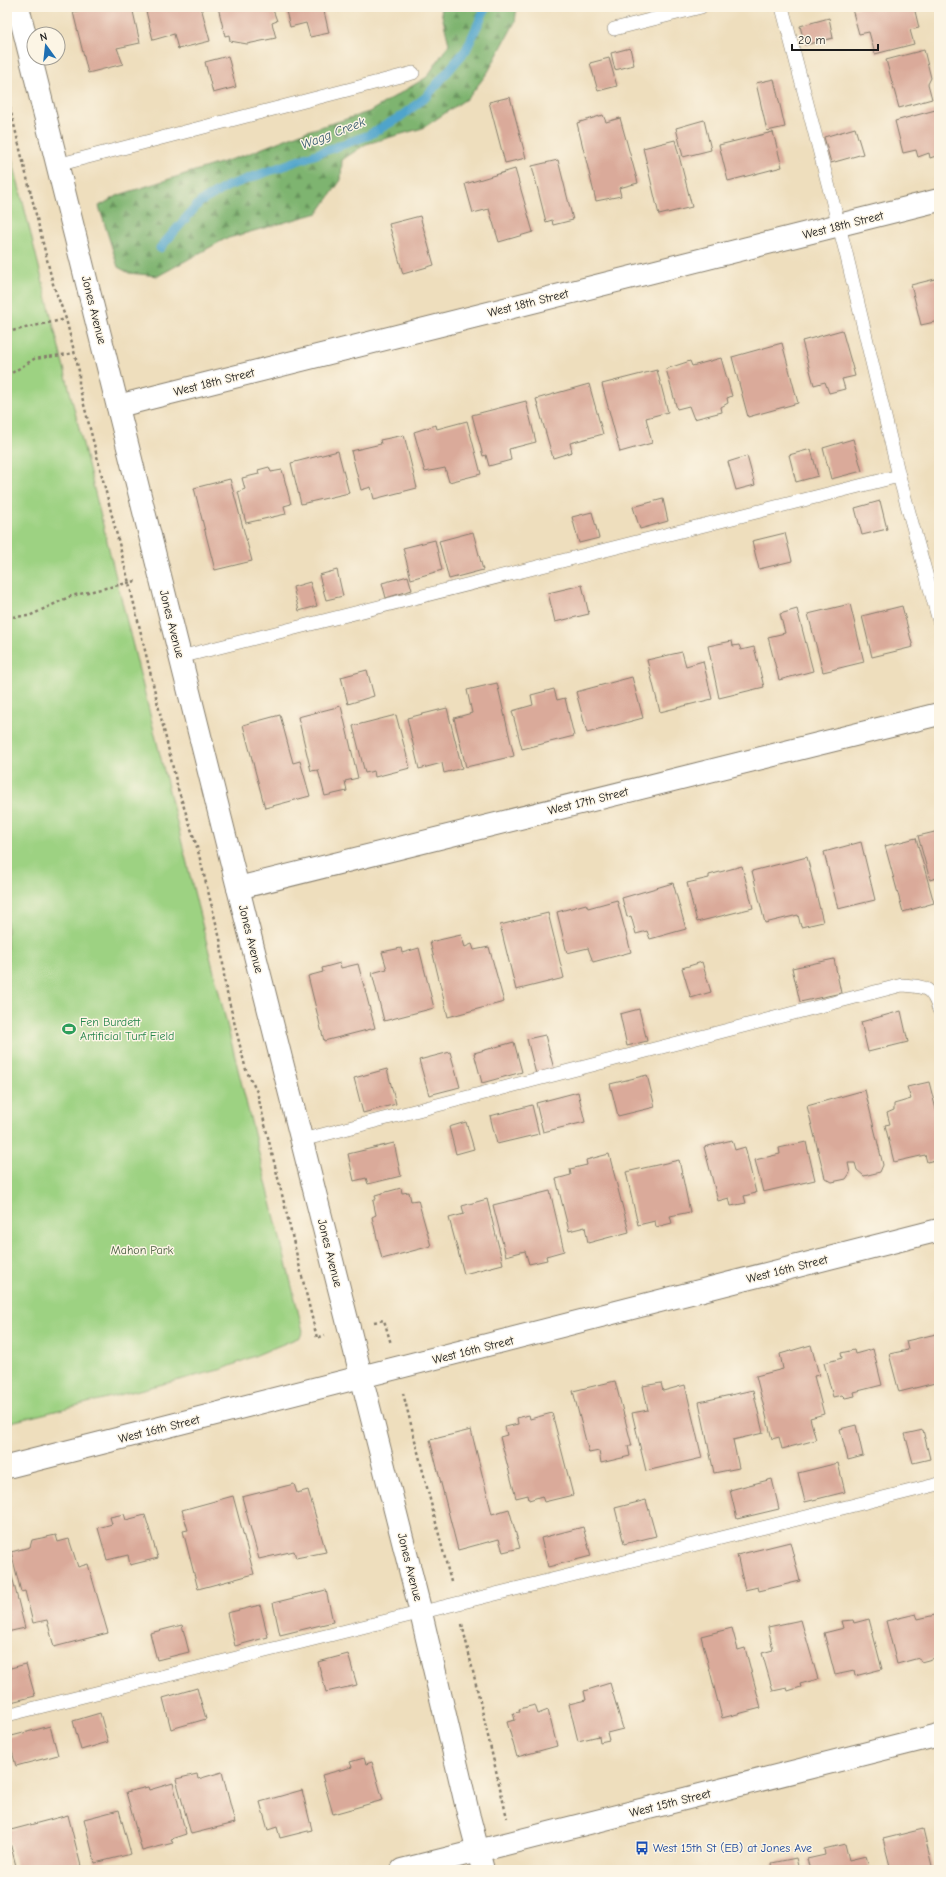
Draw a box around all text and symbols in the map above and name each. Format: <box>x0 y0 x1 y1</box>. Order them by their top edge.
north arrow <box>26 26 66 66</box>
scale bar <box>792 26 878 52</box>
text: N <box>38 30 49 44</box>
text: 20 m <box>798 33 826 47</box>
water label: Wagg Creek <box>299 114 368 152</box>
street label: West 18th Street <box>801 208 885 242</box>
street label: Jones Avenue <box>79 274 109 346</box>
street label: West 18th Street <box>486 286 570 320</box>
street label: West 18th Street <box>172 365 256 399</box>
street label: Jones Avenue <box>157 588 187 660</box>
street label: West 17th Street <box>546 784 630 818</box>
street label: Jones Avenue <box>236 903 266 975</box>
place label: Fen Burdett Artificial Turf Field <box>80 1015 174 1043</box>
sports icon: Fen Burdett Artificial Turf Field <box>61 1021 77 1037</box>
street label: Jones Avenue <box>315 1217 345 1289</box>
park label: Mahon Park <box>111 1243 174 1257</box>
street label: West 16th Street <box>745 1252 830 1286</box>
street label: West 16th Street <box>431 1333 516 1367</box>
street label: West 16th Street <box>117 1412 202 1446</box>
street label: Jones Avenue <box>395 1531 425 1603</box>
street label: West 15th Street <box>628 1786 713 1820</box>
bus stop icon: West 15th St (EB) at Jones Ave <box>634 1840 650 1856</box>
place label: West 15th St (EB) at Jones Ave <box>653 1841 812 1855</box>

